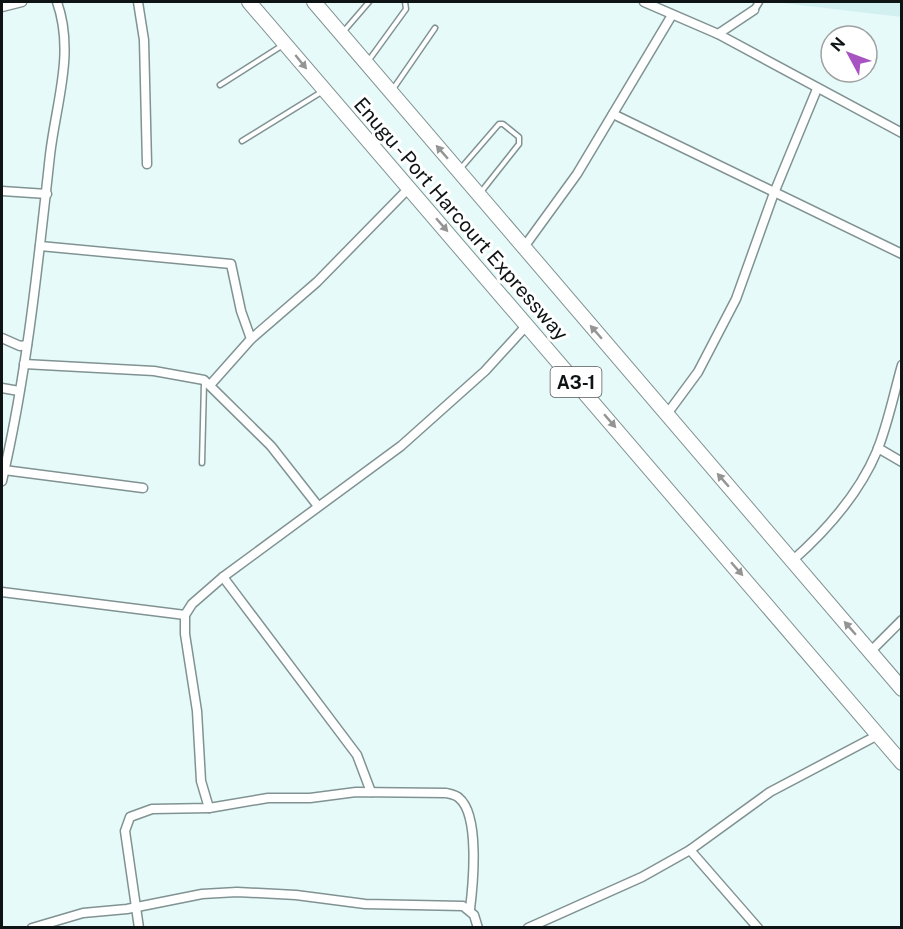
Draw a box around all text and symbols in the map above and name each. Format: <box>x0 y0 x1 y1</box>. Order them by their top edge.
north arrow <box>819 24 879 84</box>
text: N <box>827 34 849 55</box>
one-way arrow <box>294 54 307 70</box>
street label: Enugu - Port Harcourt Expressway <box>349 93 573 346</box>
one-way arrow <box>436 145 449 160</box>
one-way arrow <box>435 217 448 232</box>
one-way arrow <box>590 325 603 340</box>
road number: A3-1 <box>550 367 602 397</box>
one-way arrow <box>603 413 616 428</box>
one-way arrow <box>717 473 730 488</box>
one-way arrow <box>730 561 743 577</box>
one-way arrow <box>844 621 857 636</box>

